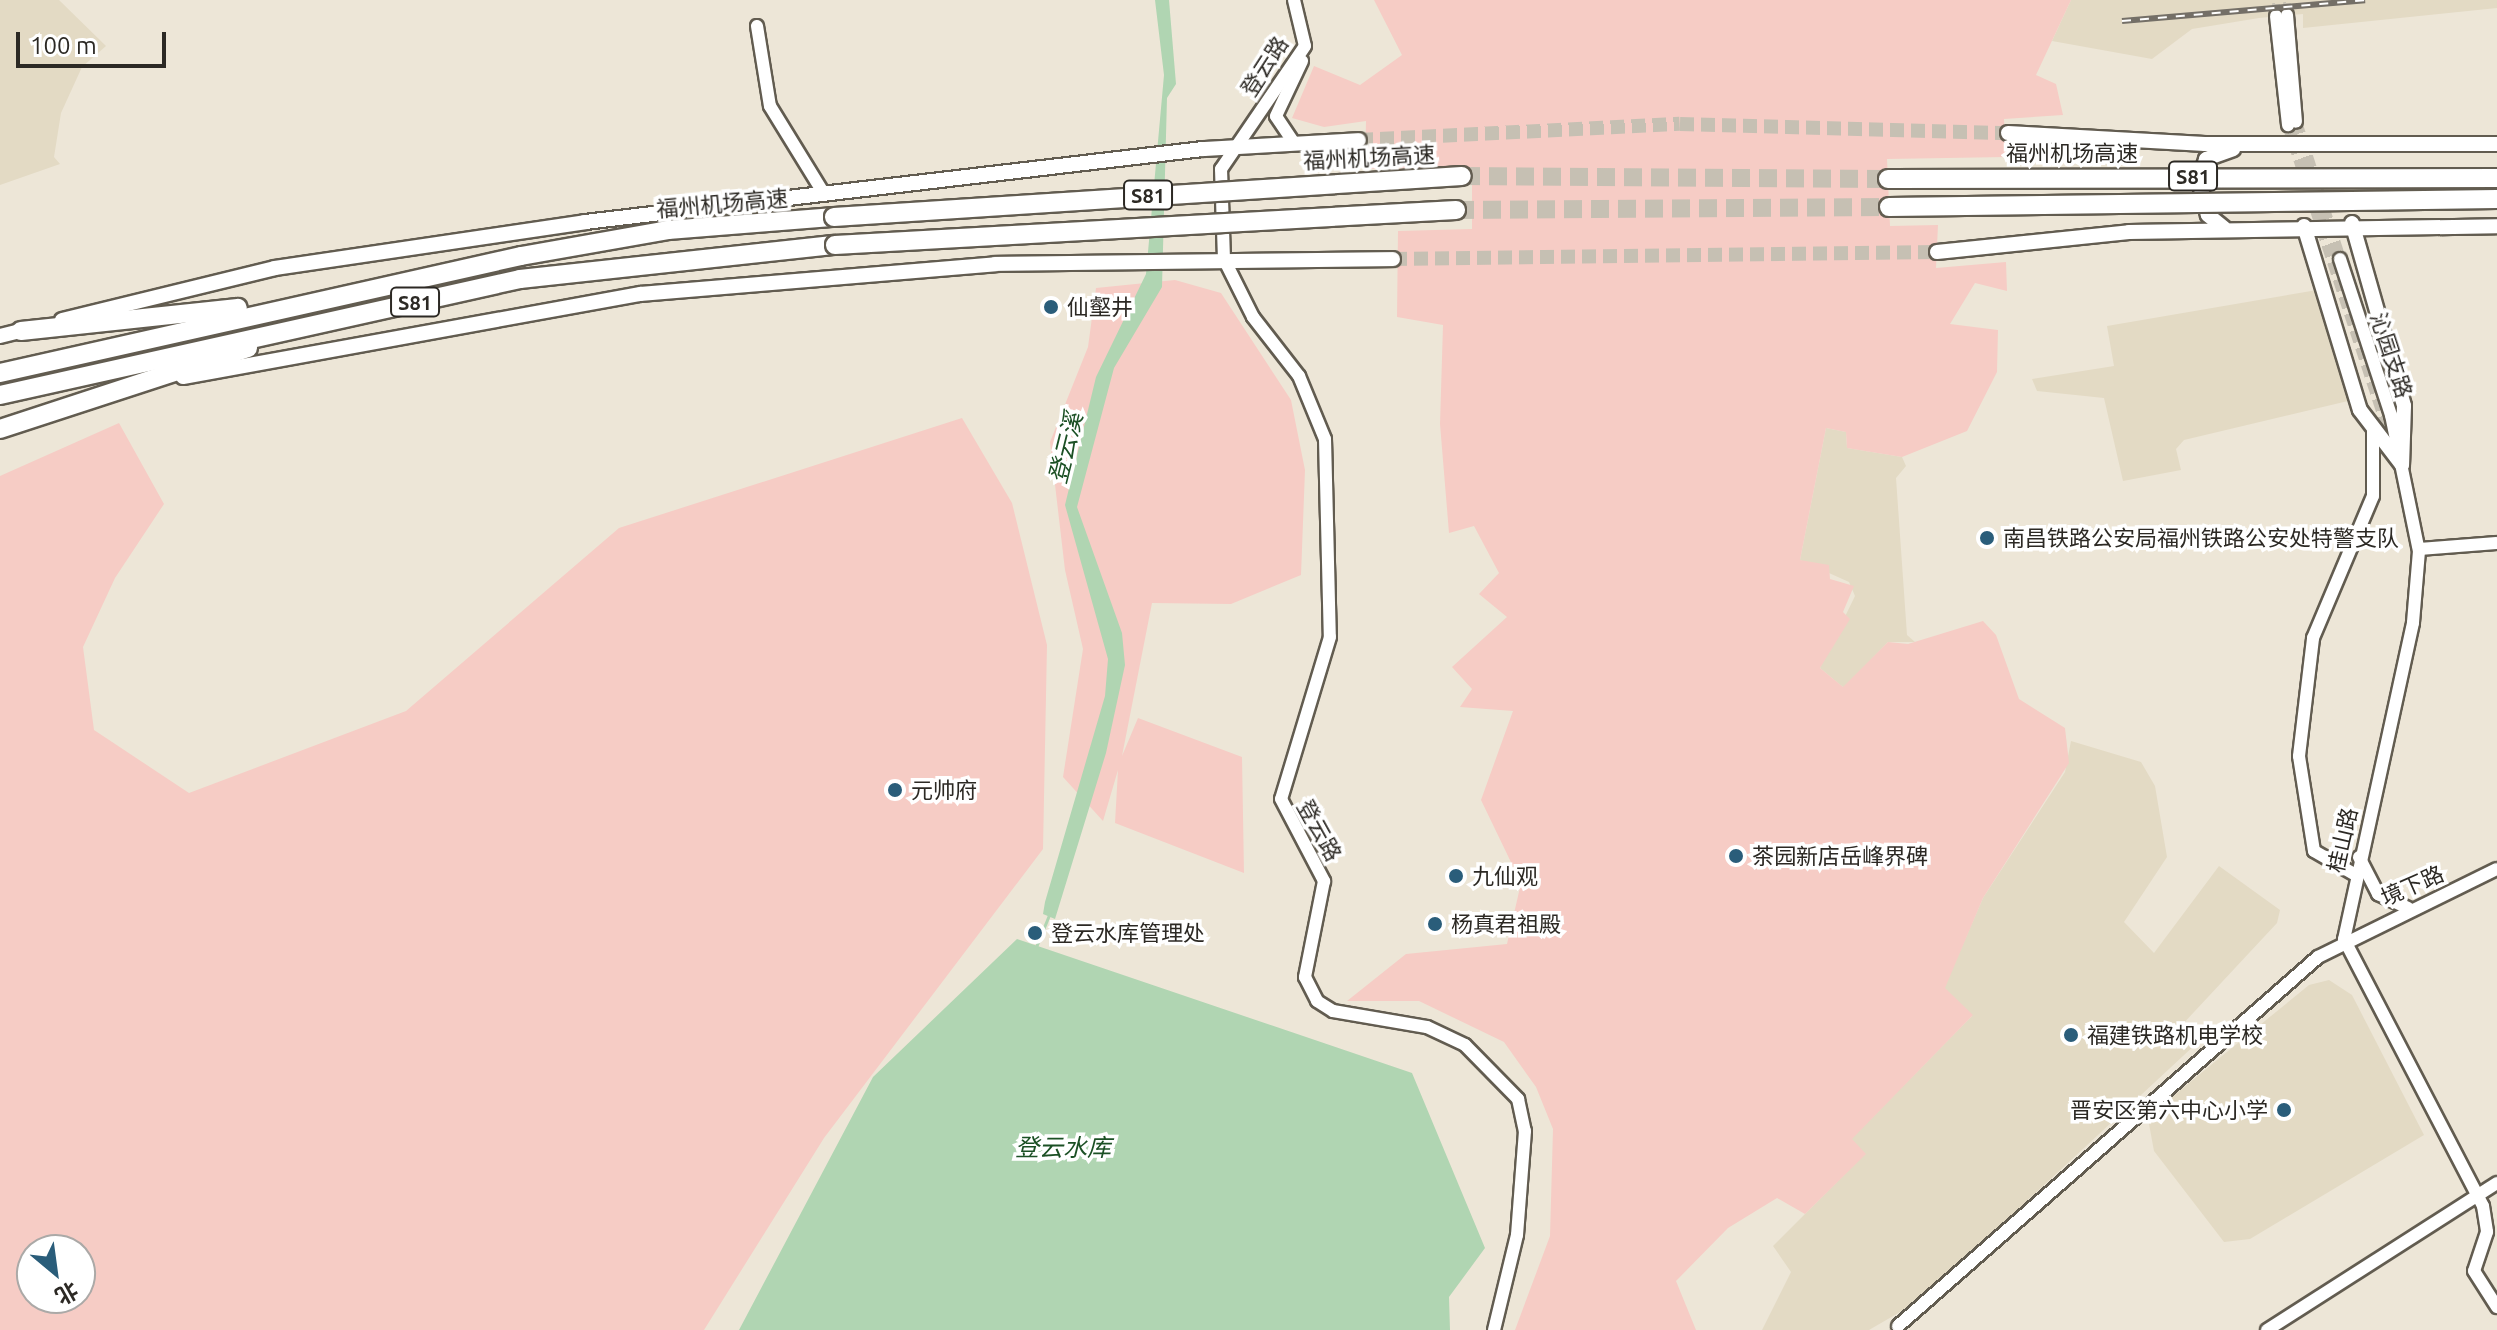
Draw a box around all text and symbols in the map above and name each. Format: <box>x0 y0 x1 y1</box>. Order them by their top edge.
scale bar <box>20 16 170 66</box>
street label: 登云路 <box>1235 31 1293 101</box>
text: 100 m <box>30 32 97 59</box>
street label: 福州机场高速 <box>1302 140 1436 174</box>
street label: 福州机场高速 <box>2006 140 2138 166</box>
road number: S81 <box>2167 160 2219 192</box>
road number: S81 <box>1122 179 1174 211</box>
street label: 福州机场高速 <box>655 184 789 222</box>
road number: S81 <box>389 286 441 318</box>
place label: 仙壑井 <box>1067 294 1133 320</box>
marker: 仙壑井 <box>1042 298 1060 316</box>
street label: 沁园支路 <box>2366 309 2418 401</box>
water label: 登云溪 <box>1043 410 1089 486</box>
place label: 南昌铁路公安局福州铁路公安处特警支队 <box>2003 525 2399 551</box>
marker: 南昌铁路公安局福州铁路公安处特警支队 <box>1978 529 1996 547</box>
place label: 元帅府 <box>911 777 977 803</box>
marker: 元帅府 <box>886 781 904 799</box>
street label: 登云路 <box>1292 795 1348 865</box>
street label: 桂山路 <box>2322 805 2362 875</box>
place label: 茶园新店岳峰界碑 <box>1752 843 1928 869</box>
marker: 茶园新店岳峰界碑 <box>1727 847 1745 865</box>
street label: 境下路 <box>2376 860 2448 910</box>
place label: 九仙观 <box>1472 863 1538 889</box>
marker: 九仙观 <box>1447 867 1465 885</box>
place label: 杨真君祖殿 <box>1451 911 1561 937</box>
marker: 杨真君祖殿 <box>1426 915 1444 933</box>
place label: 登云水库管理处 <box>1051 920 1205 946</box>
marker: 登云水库管理处 <box>1026 924 1044 942</box>
place label: 福建铁路机电学校 <box>2087 1022 2263 1048</box>
marker: 福建铁路机电学校 <box>2062 1026 2080 1044</box>
place label: 晋安区第六中心小学 <box>2070 1097 2268 1123</box>
marker: 晋安区第六中心小学 <box>2275 1101 2293 1119</box>
water label: 登云水库 <box>1015 1134 1111 1162</box>
north arrow <box>16 1234 96 1314</box>
text: 北 <box>51 1277 83 1310</box>

